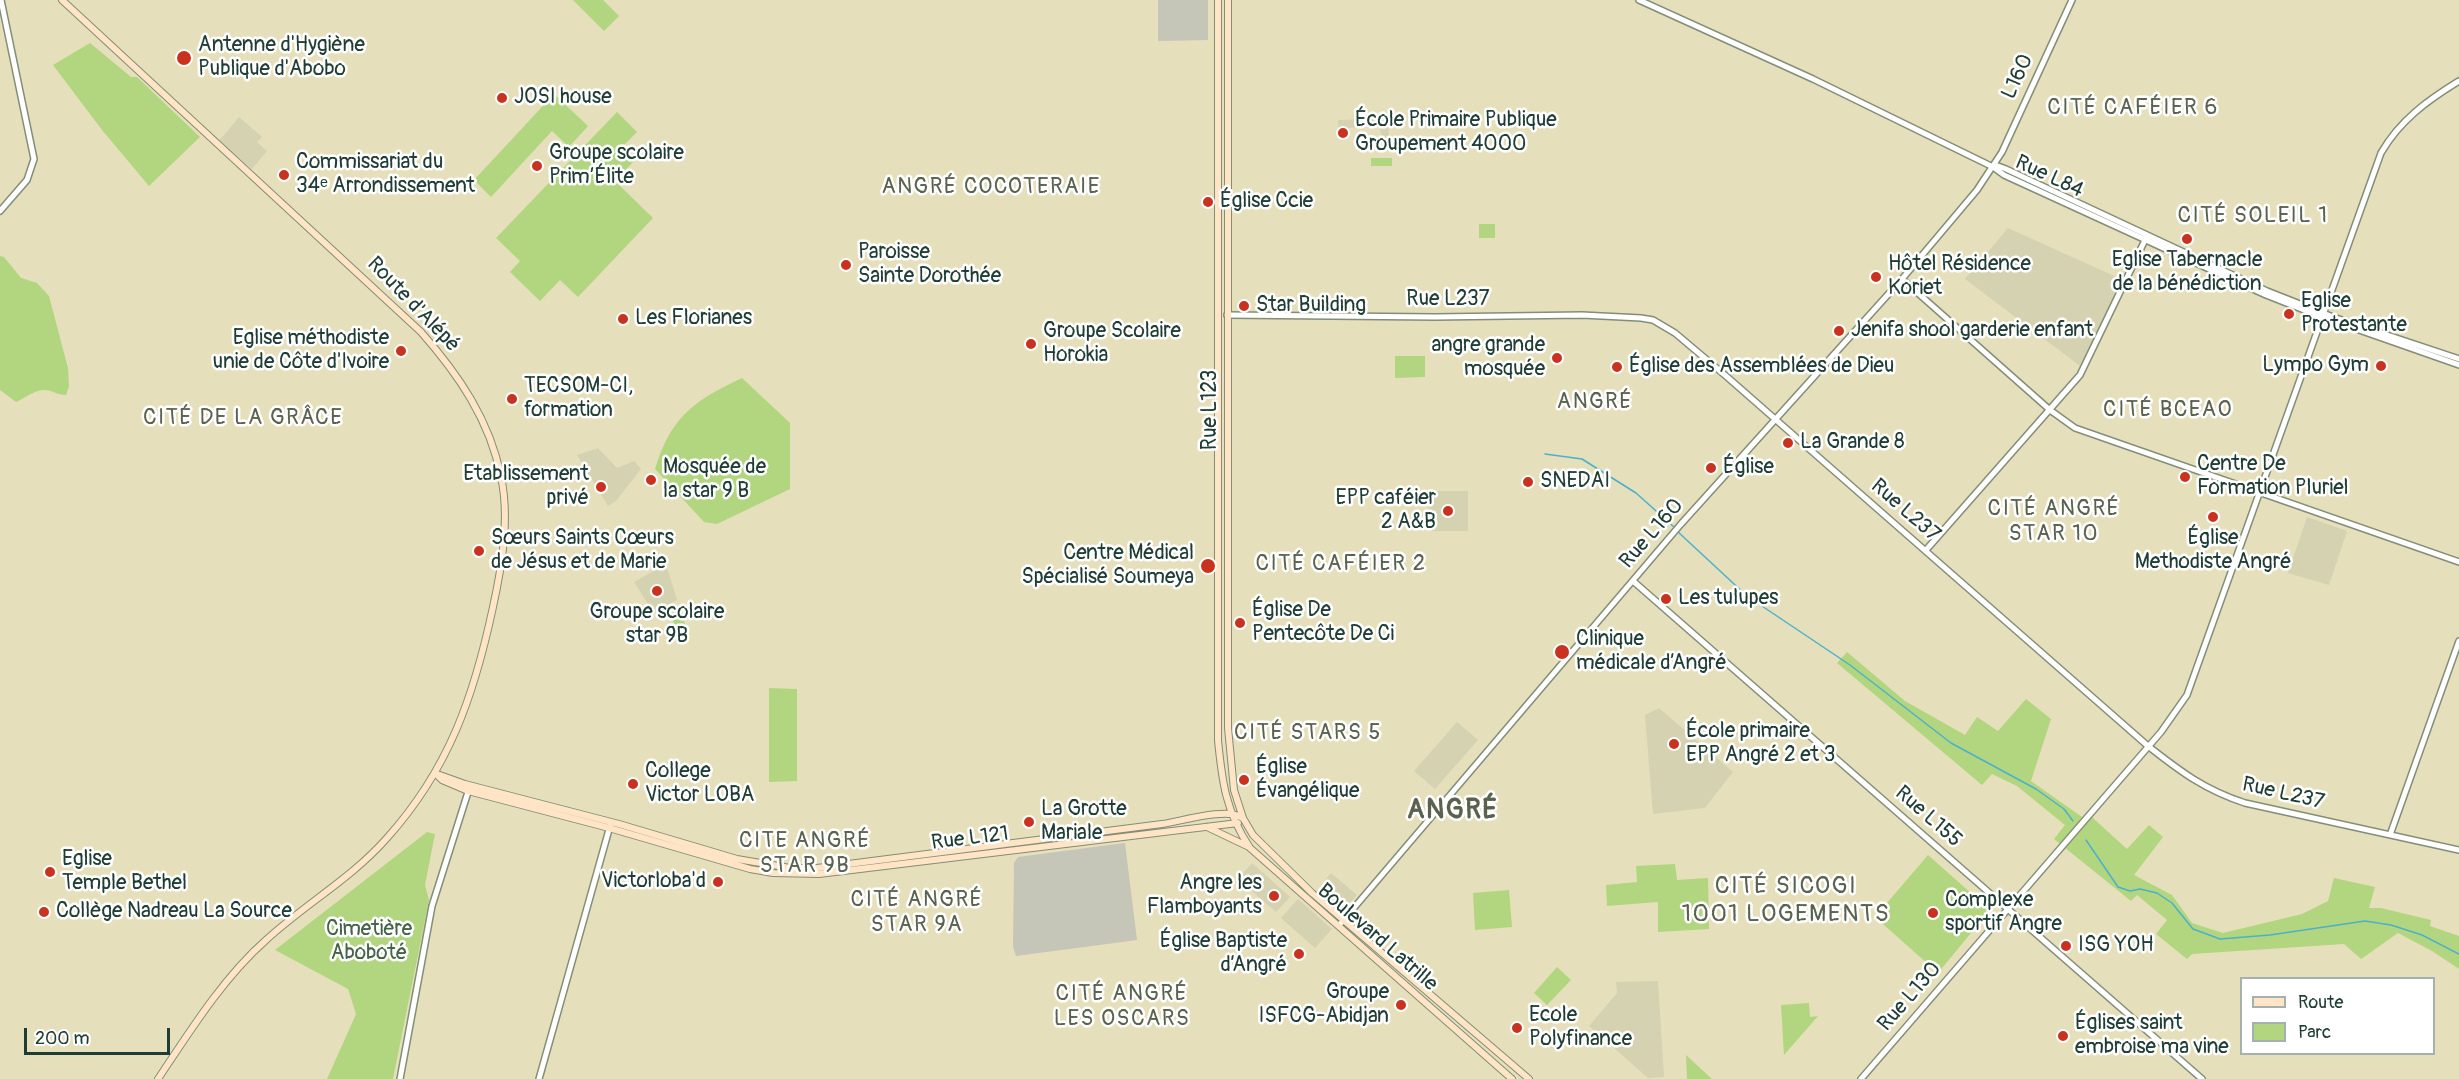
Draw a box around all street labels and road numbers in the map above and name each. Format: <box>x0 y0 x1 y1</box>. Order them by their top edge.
street label: L160 <box>1997 51 2039 103</box>
street label: Rue L84 <box>2011 150 2087 204</box>
street label: Route d'Alépé <box>361 252 465 358</box>
street label: Rue L237 <box>1406 287 1490 313</box>
street label: Rue L123 <box>1198 370 1224 450</box>
street label: Rue L237 <box>1865 474 1945 548</box>
street label: Rue L160 <box>1615 494 1689 574</box>
street label: Rue L237 <box>2240 772 2326 816</box>
street label: Rue L155 <box>1889 781 1967 853</box>
street label: Rue L121 <box>930 822 1010 856</box>
street label: Boulevard Latrille <box>1312 879 1442 997</box>
street label: Rue L130 <box>1873 957 1947 1037</box>

